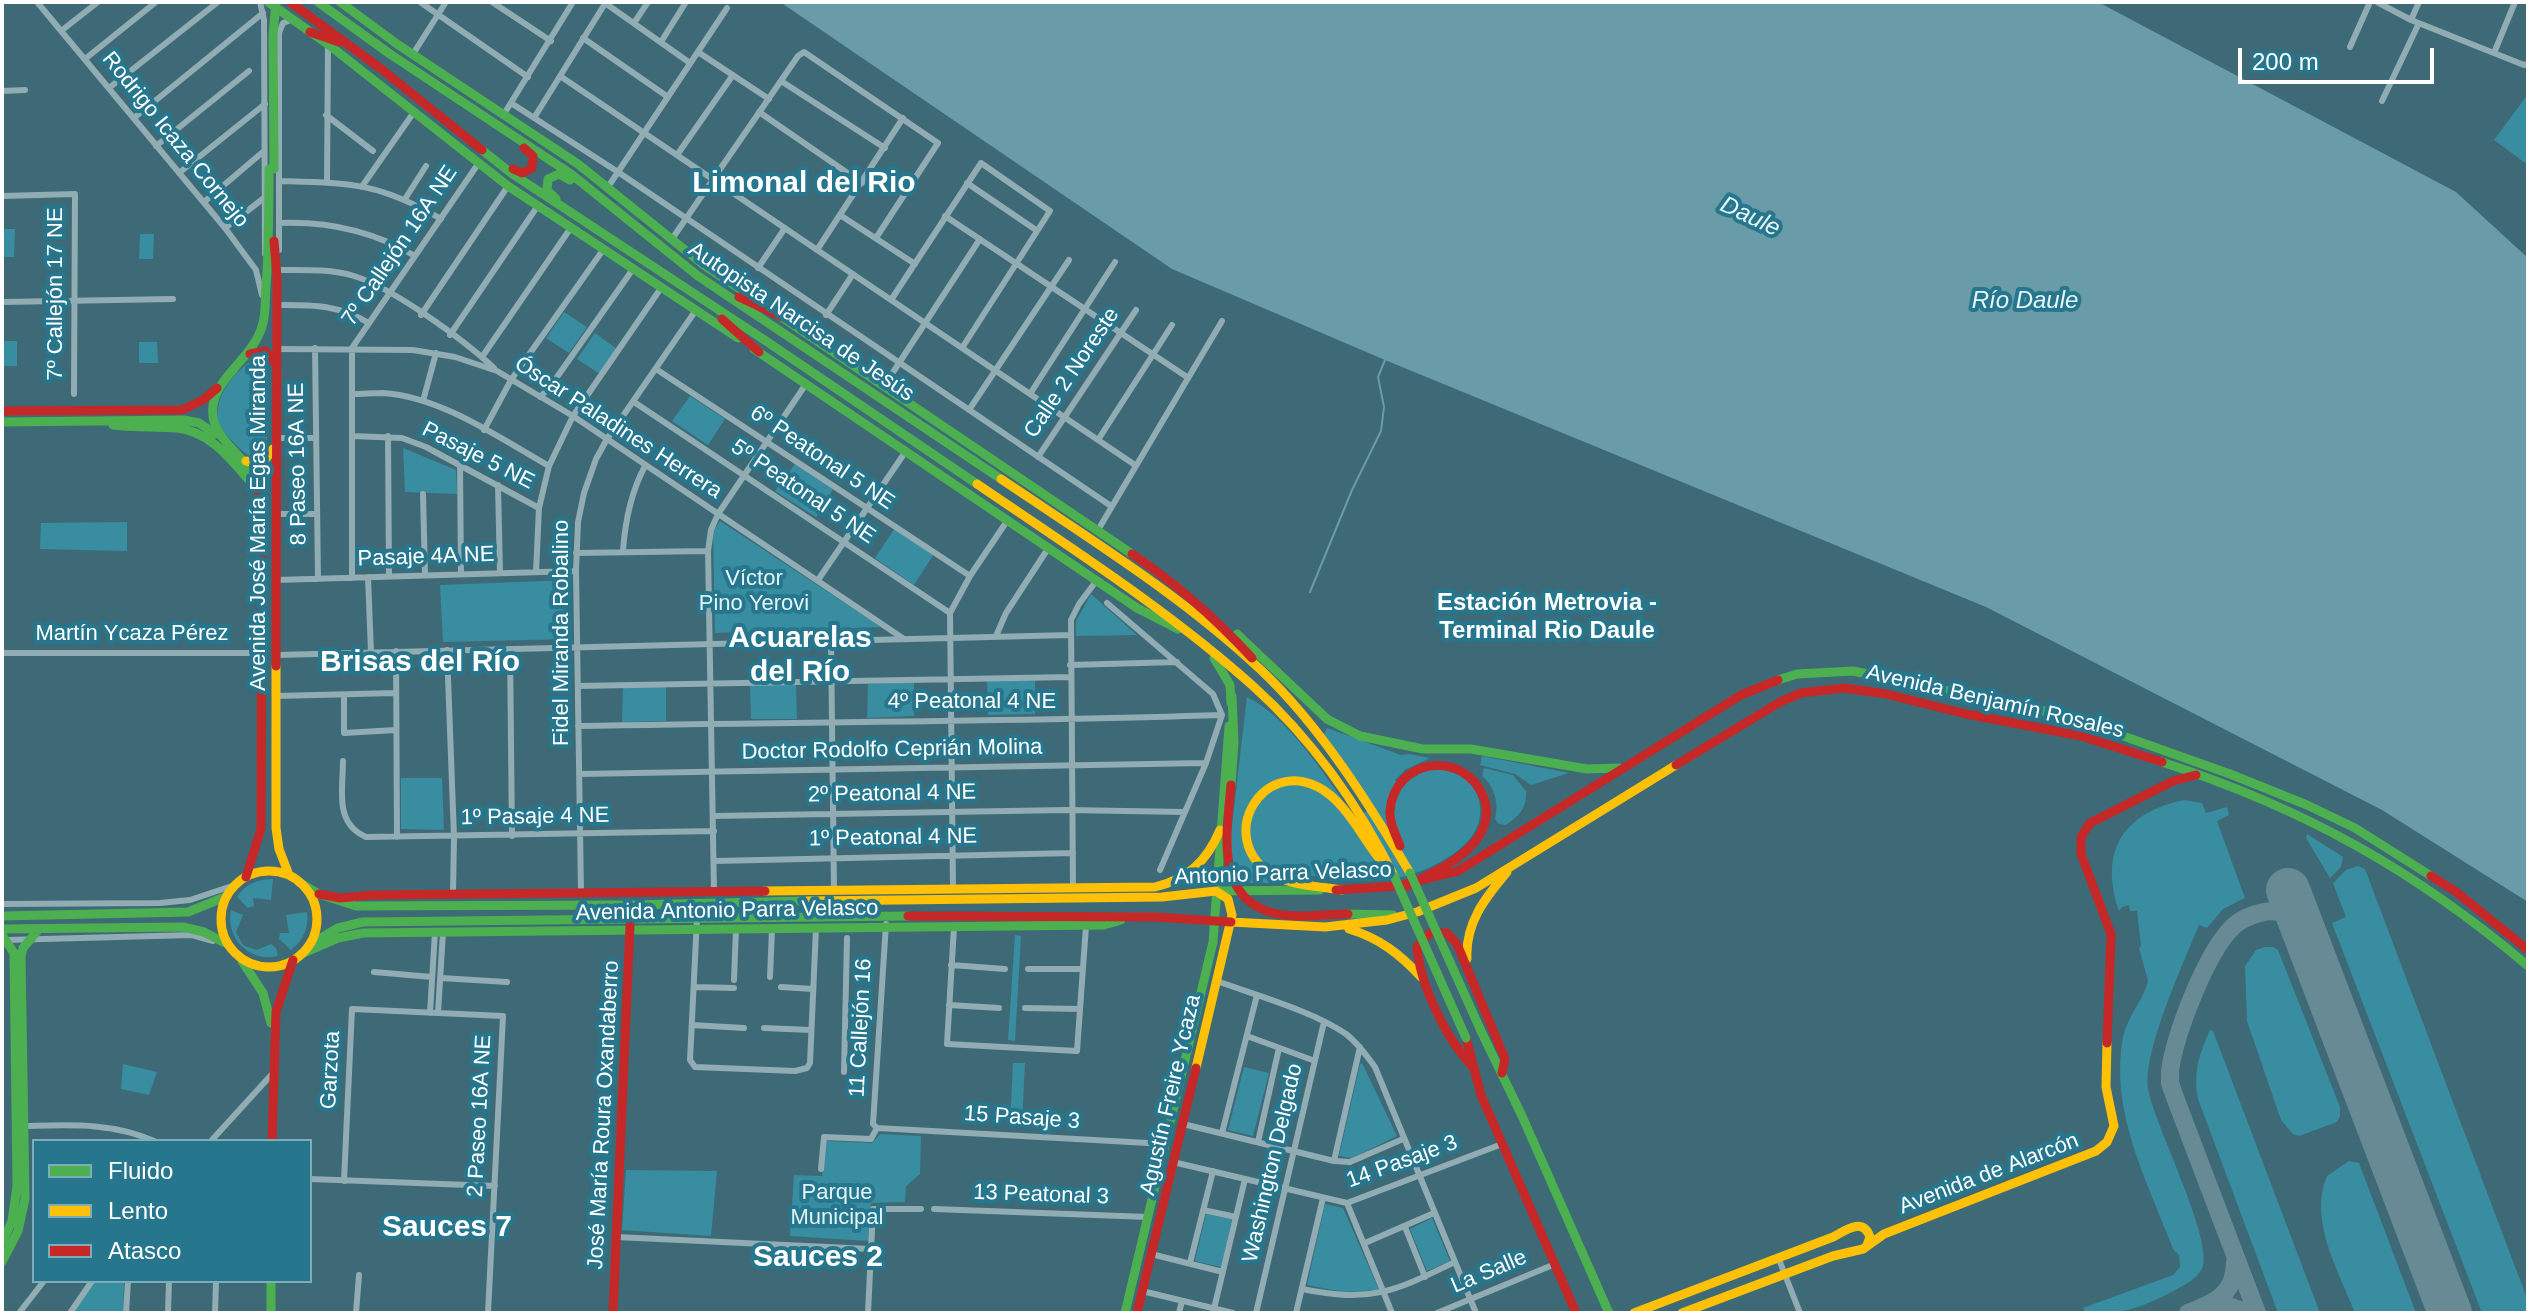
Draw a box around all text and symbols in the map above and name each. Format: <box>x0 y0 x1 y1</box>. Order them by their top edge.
scale bar <box>2242 32 2438 82</box>
street label: Rodrigo Icaza Cornejo <box>96 47 254 233</box>
text: 200 m <box>2252 48 2319 75</box>
street label: 7º Callejón 16A NE <box>337 161 463 331</box>
district label: Limonal del Rio <box>692 166 916 202</box>
water label: Daule <box>1715 191 1785 243</box>
street label: 7º Callejón 17 NE <box>43 207 69 381</box>
street label: Autopista Narcisa de Jesús <box>683 237 919 407</box>
water label: Río Daule <box>1972 287 2078 315</box>
street label: Calle 2 Noreste <box>1019 303 1125 443</box>
street label: Óscar Paladines Herrera <box>509 351 727 505</box>
street label: Avenida José María Egas Miranda <box>246 355 272 691</box>
street label: 8 Paseo 16A NE <box>283 382 313 546</box>
street label: 6º Peatonal 5 NE <box>745 400 899 516</box>
street label: Pasaje 5 NE <box>418 416 538 496</box>
street label: 5º Peatonal 5 NE <box>726 434 880 550</box>
street label: Fidel Miranda Robalino <box>549 520 575 746</box>
street label: Pasaje 4A NE <box>357 541 495 573</box>
park label: Víctor Pino Yerovi <box>699 566 809 618</box>
district label: Estación Metrovia - Terminal Rio Daule <box>1437 589 1657 645</box>
street label: Martín Ycaza Pérez <box>35 621 229 647</box>
district label: Acuarelas del Río <box>728 621 872 692</box>
district label: Brisas del Río <box>320 645 520 681</box>
street label: Avenida Benjamín Rosales <box>1864 659 2126 745</box>
street label: 4º Peatonal 4 NE <box>888 689 1056 715</box>
street label: Doctor Rodolfo Ceprián Molina <box>741 734 1043 766</box>
street label: 2º Peatonal 4 NE <box>808 779 976 809</box>
street label: 1º Pasaje 4 NE <box>460 803 610 831</box>
street label: 1º Peatonal 4 NE <box>809 823 977 853</box>
street label: Antonio Parra Velasco <box>1174 857 1392 891</box>
street label: Avenida Antonio Parra Velasco <box>575 895 879 927</box>
street label: 11 Callejón 16 <box>844 958 878 1098</box>
street label: José María Roura Oxandaberro <box>583 960 625 1270</box>
street label: Agustín Freire Ycaza <box>1135 992 1207 1198</box>
street label: Garzota <box>316 1030 346 1110</box>
street label: 2 Paseo 16A NE <box>463 1034 497 1198</box>
street label: Washington Delgado <box>1237 1061 1309 1265</box>
street label: 15 Pasaje 3 <box>963 1101 1081 1135</box>
street label: Avenida de Alarcón <box>1895 1128 2083 1220</box>
street label: 14 Pasaje 3 <box>1343 1130 1461 1194</box>
legend <box>32 1139 312 1283</box>
text: Fluido <box>108 1157 173 1184</box>
street label: 13 Peatonal 3 <box>973 1179 1109 1211</box>
park label: Parque Municipal <box>791 1180 883 1232</box>
text: Lento <box>108 1197 168 1224</box>
district label: Sauces 7 <box>382 1210 512 1246</box>
text: Atasco <box>108 1237 181 1264</box>
district label: Sauces 2 <box>753 1240 883 1276</box>
street label: La Salle <box>1447 1244 1531 1300</box>

